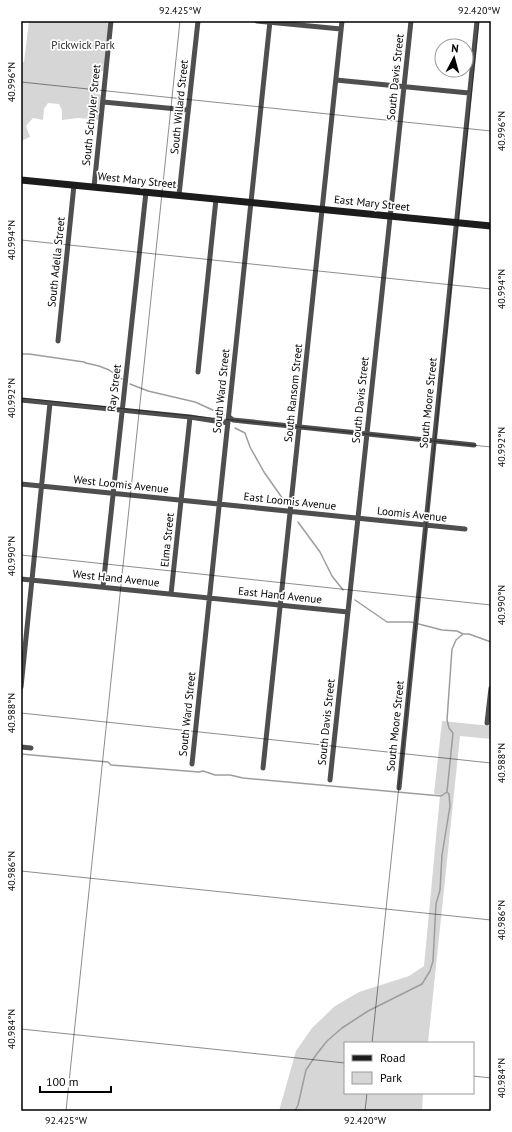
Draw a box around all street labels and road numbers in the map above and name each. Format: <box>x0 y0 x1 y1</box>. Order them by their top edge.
street label: South Davis Street <box>383 33 407 121</box>
street label: South Willard Street <box>167 59 191 155</box>
street label: South Schuyler Street <box>79 63 103 166</box>
street label: West Mary Street <box>97 169 177 191</box>
street label: East Mary Street <box>333 192 411 214</box>
street label: South Adella Street <box>44 216 68 308</box>
street label: South Ransom Street <box>281 343 305 443</box>
street label: South Ward Street <box>210 348 232 434</box>
street label: South Davis Street <box>348 356 372 444</box>
street label: South Moore Street <box>416 357 440 449</box>
street label: Ray Street <box>104 363 124 413</box>
street label: West Loomis Avenue <box>73 472 170 496</box>
street label: East Loomis Avenue <box>243 489 337 513</box>
street label: Loomis Avenue <box>376 503 448 525</box>
street label: Elma Street <box>157 512 177 568</box>
street label: West Hand Avenue <box>72 566 161 590</box>
street label: East Hand Avenue <box>237 584 323 606</box>
street label: South Ward Street <box>176 671 198 757</box>
street label: South Davis Street <box>314 678 338 766</box>
street label: South Moore Street <box>383 680 407 772</box>

